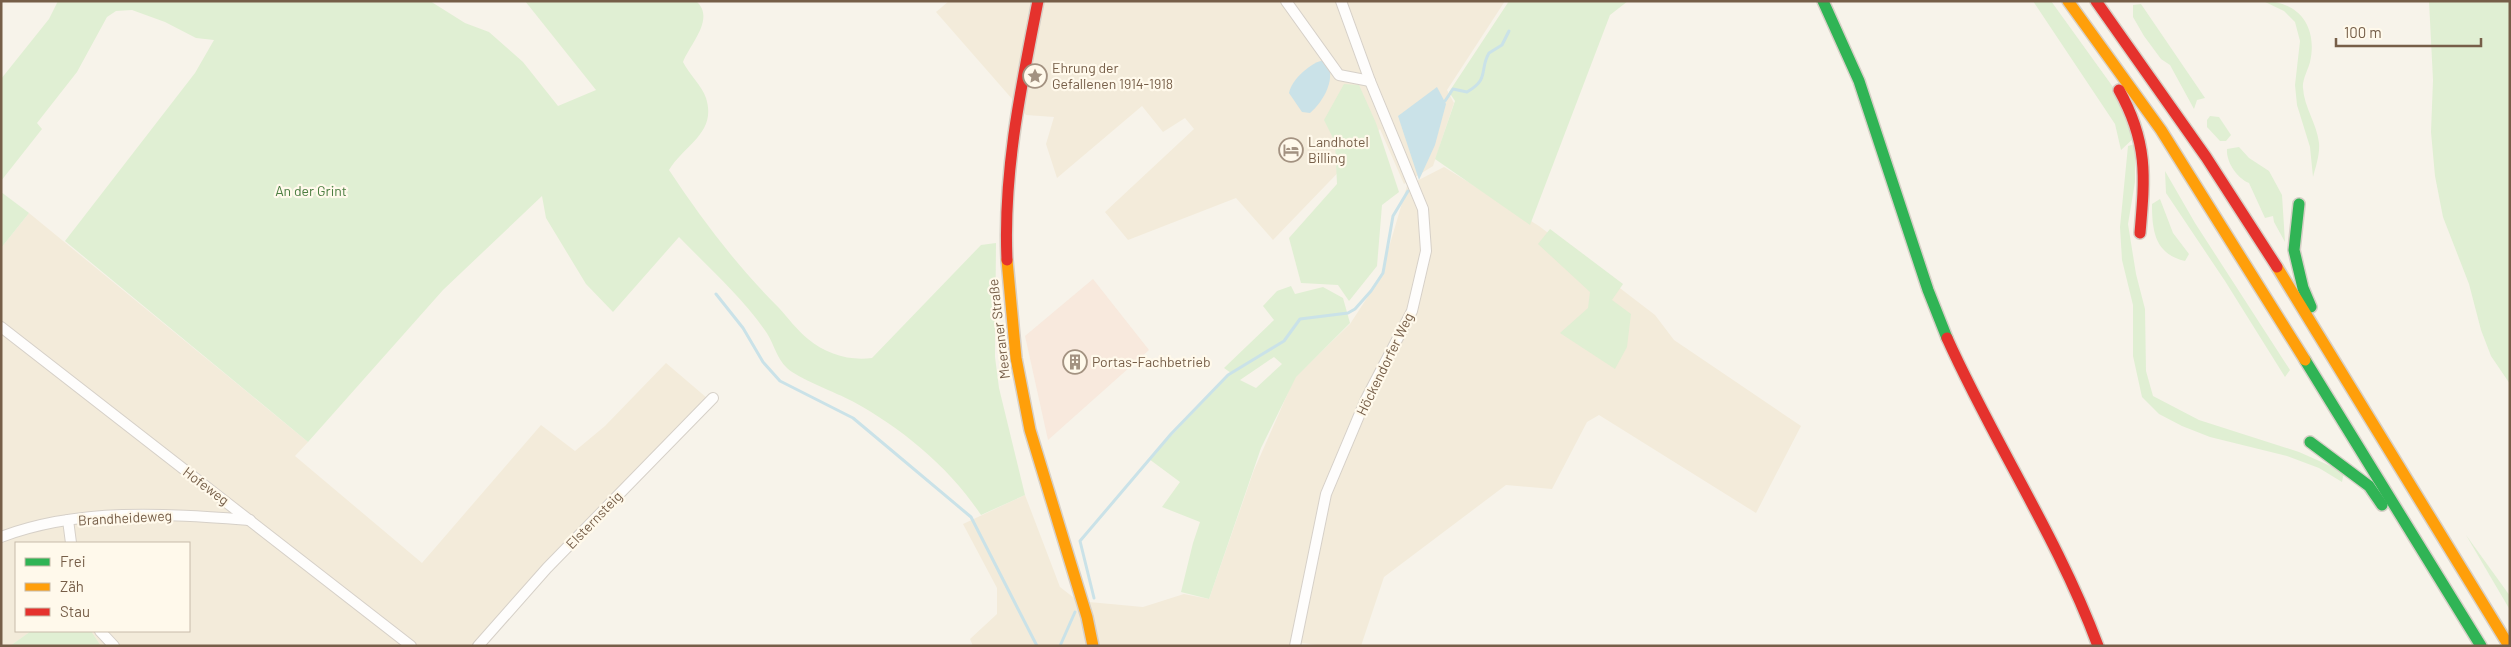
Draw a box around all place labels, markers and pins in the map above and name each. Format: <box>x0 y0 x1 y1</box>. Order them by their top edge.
place label: Ehrung der Gefallenen 1914-1918 <box>1052 59 1173 92</box>
place icon: Ehrung der Gefallenen 1914-1918 <box>1022 63 1048 89</box>
place label: Landhotel Billing <box>1308 133 1369 166</box>
hotel icon: Landhotel Billing <box>1278 137 1304 163</box>
building icon: Portas-Fachbetrieb <box>1062 349 1088 375</box>
place label: Portas-Fachbetrieb <box>1092 353 1211 370</box>

